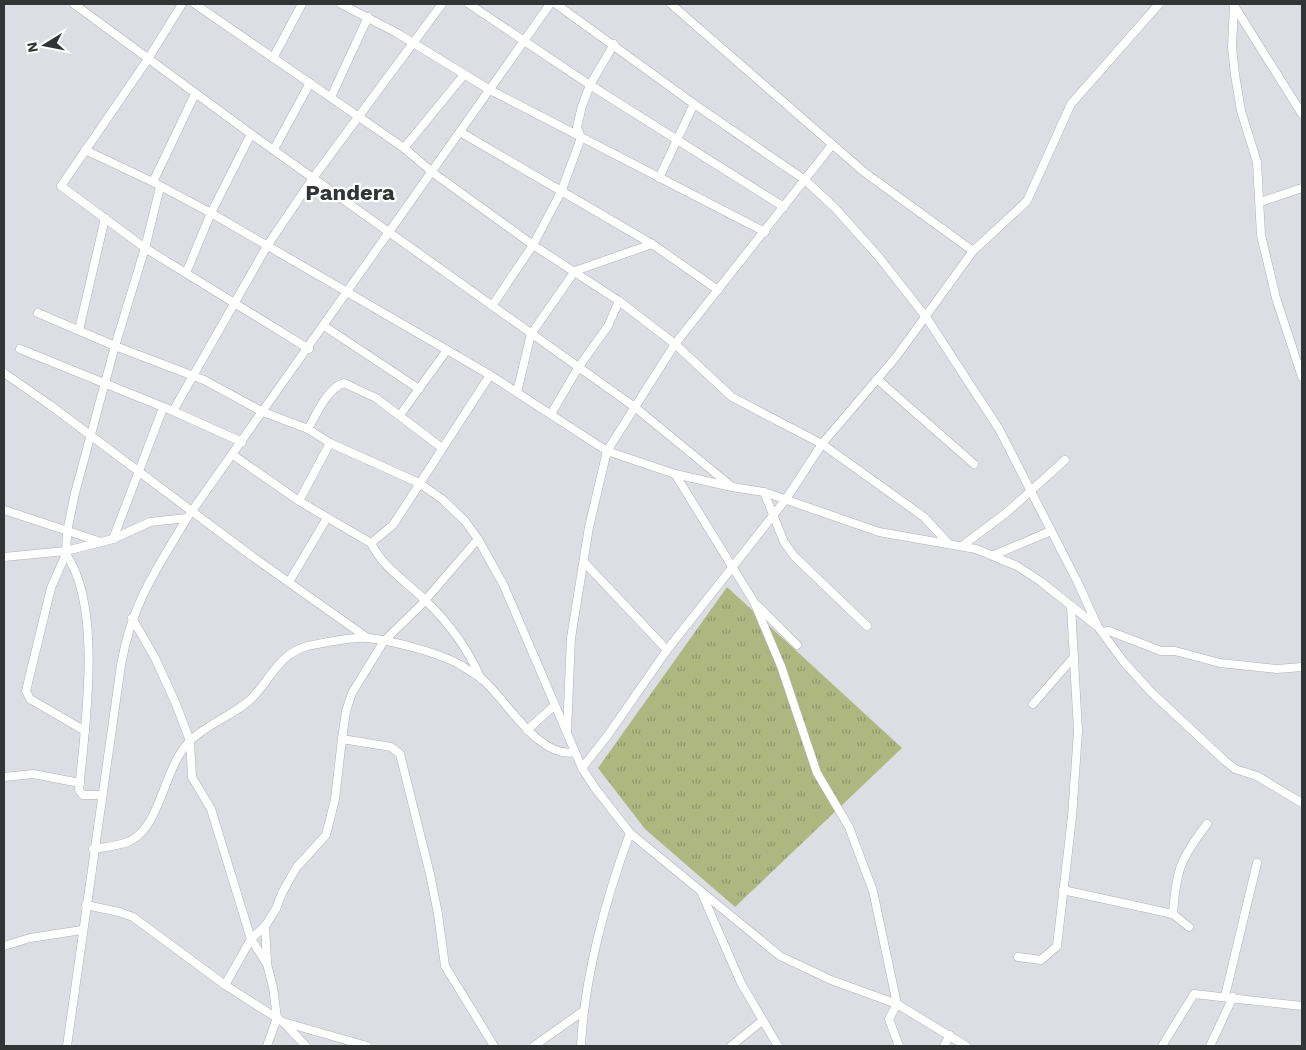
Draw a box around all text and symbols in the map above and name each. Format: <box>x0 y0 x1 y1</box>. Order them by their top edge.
north arrow <box>20 20 70 70</box>
text: N <box>23 41 41 54</box>
district label: Pandera <box>305 180 395 205</box>

